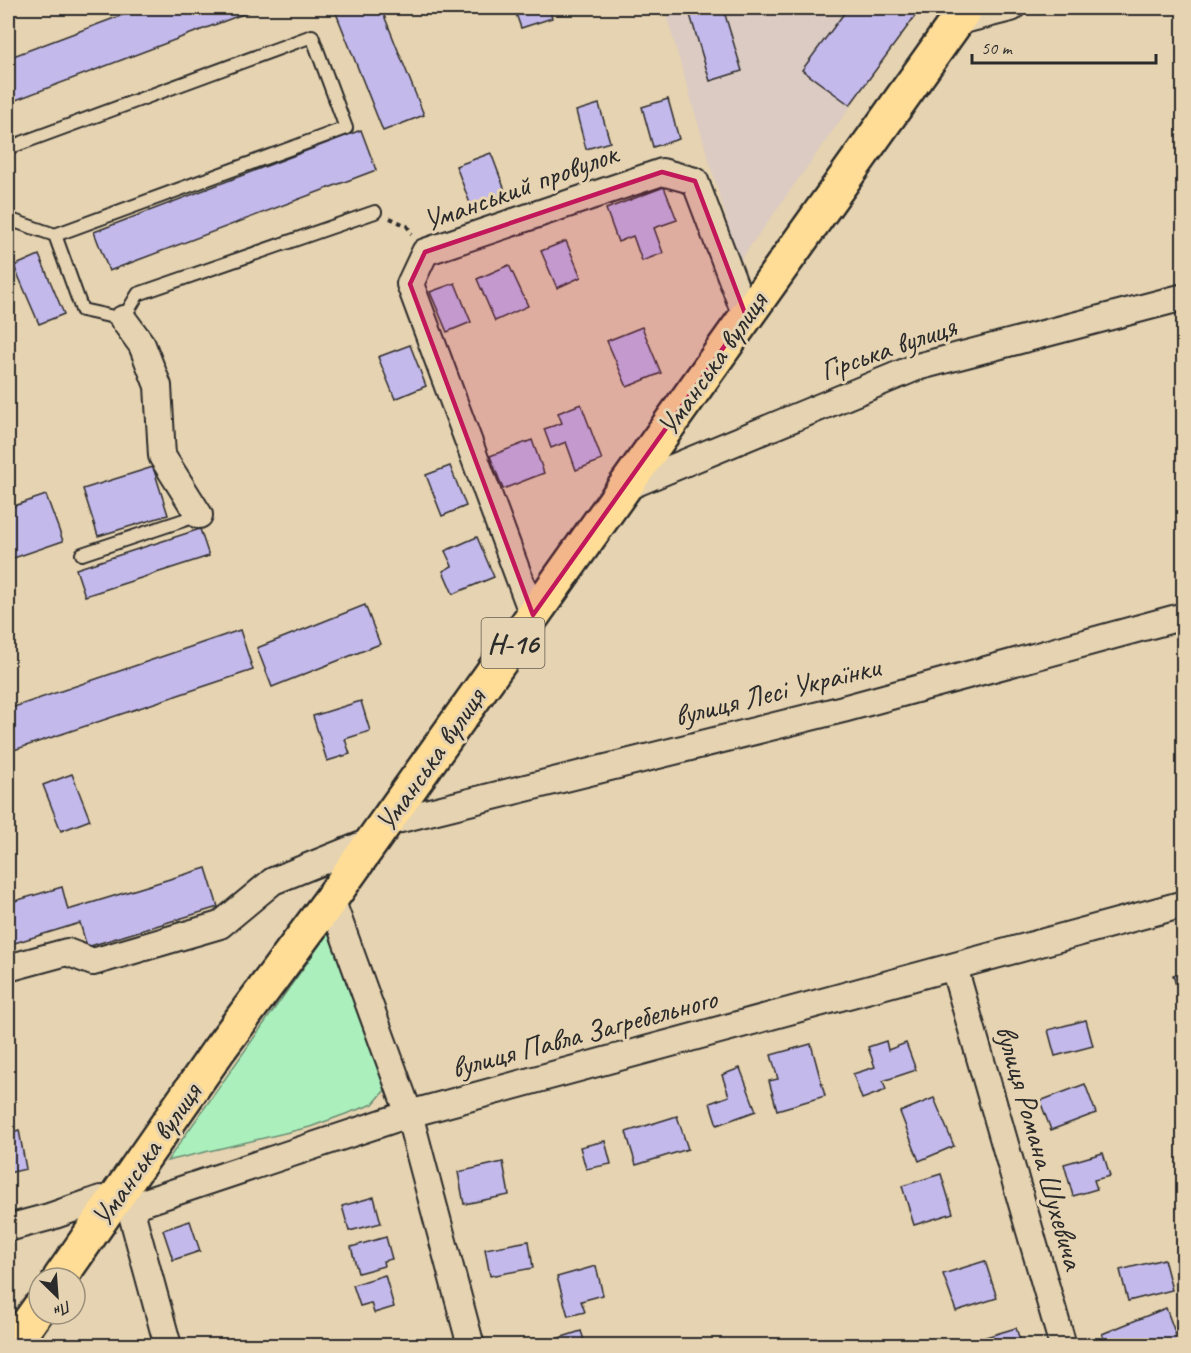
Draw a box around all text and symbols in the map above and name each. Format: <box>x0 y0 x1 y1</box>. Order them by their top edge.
scale bar <box>972 27 1156 65</box>
text: 50 m <box>981 37 1014 59</box>
street label: Уманський провулок <box>418 134 624 240</box>
street label: Уманська вулиця <box>649 283 777 443</box>
street label: Гірська вулиця <box>815 307 962 389</box>
road number: Н-16 <box>482 618 544 668</box>
street label: вулиця Лесі Українки <box>670 647 886 735</box>
street label: Уманська вулиця <box>367 679 495 839</box>
street label: вулиця Павла Загребельного <box>447 979 722 1087</box>
street label: вулиця Романа Шухевича <box>987 1021 1094 1275</box>
street label: Уманська вулиця <box>83 1074 211 1234</box>
north arrow <box>27 1266 87 1326</box>
text: Пн <box>50 1296 75 1322</box>

